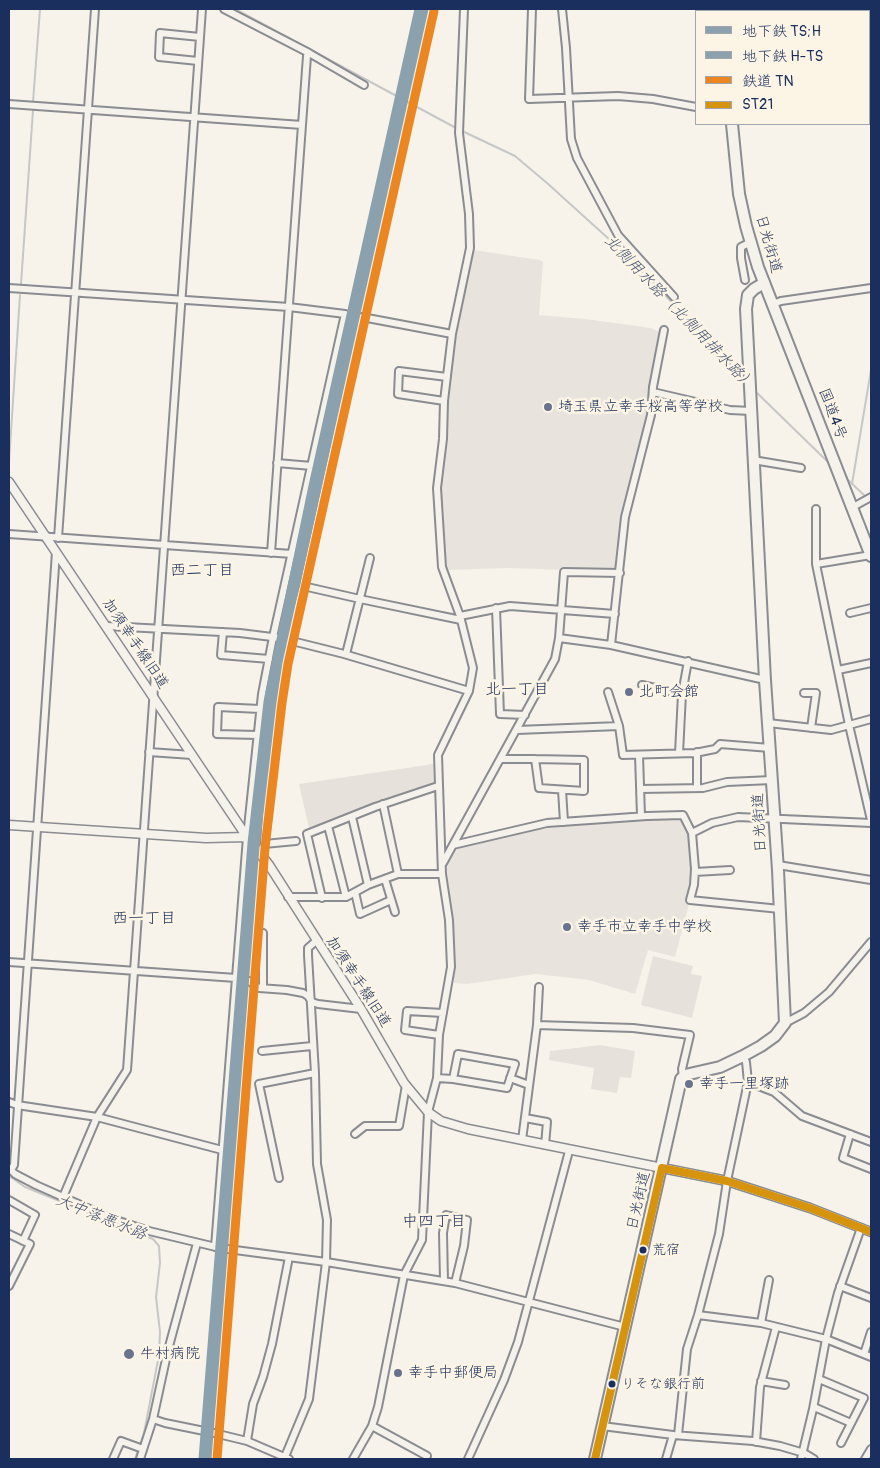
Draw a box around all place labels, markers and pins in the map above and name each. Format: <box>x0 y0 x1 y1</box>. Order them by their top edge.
place label: 埼玉県立幸手桜高等学校 <box>558 398 723 416</box>
marker: 埼玉県立幸手桜高等学校 <box>542 401 554 413</box>
place label: 北町会館 <box>639 683 699 701</box>
marker: 北町会館 <box>623 686 635 698</box>
place label: 幸手市立幸手中学校 <box>577 918 712 936</box>
marker: 幸手市立幸手中学校 <box>561 921 573 933</box>
place label: 幸手一里塚跡 <box>699 1075 789 1093</box>
marker: 幸手一里塚跡 <box>683 1078 695 1090</box>
place label: 荒宿 <box>652 1242 680 1258</box>
marker: 荒宿 <box>638 1245 648 1255</box>
place label: 牛村病院 <box>140 1345 200 1363</box>
marker: 牛村病院 <box>122 1347 136 1361</box>
place label: 幸手中郵便局 <box>408 1364 498 1382</box>
marker: 幸手中郵便局 <box>392 1367 404 1379</box>
place label: りそな銀行前 <box>621 1376 705 1392</box>
marker: りそな銀行前 <box>607 1379 617 1389</box>

